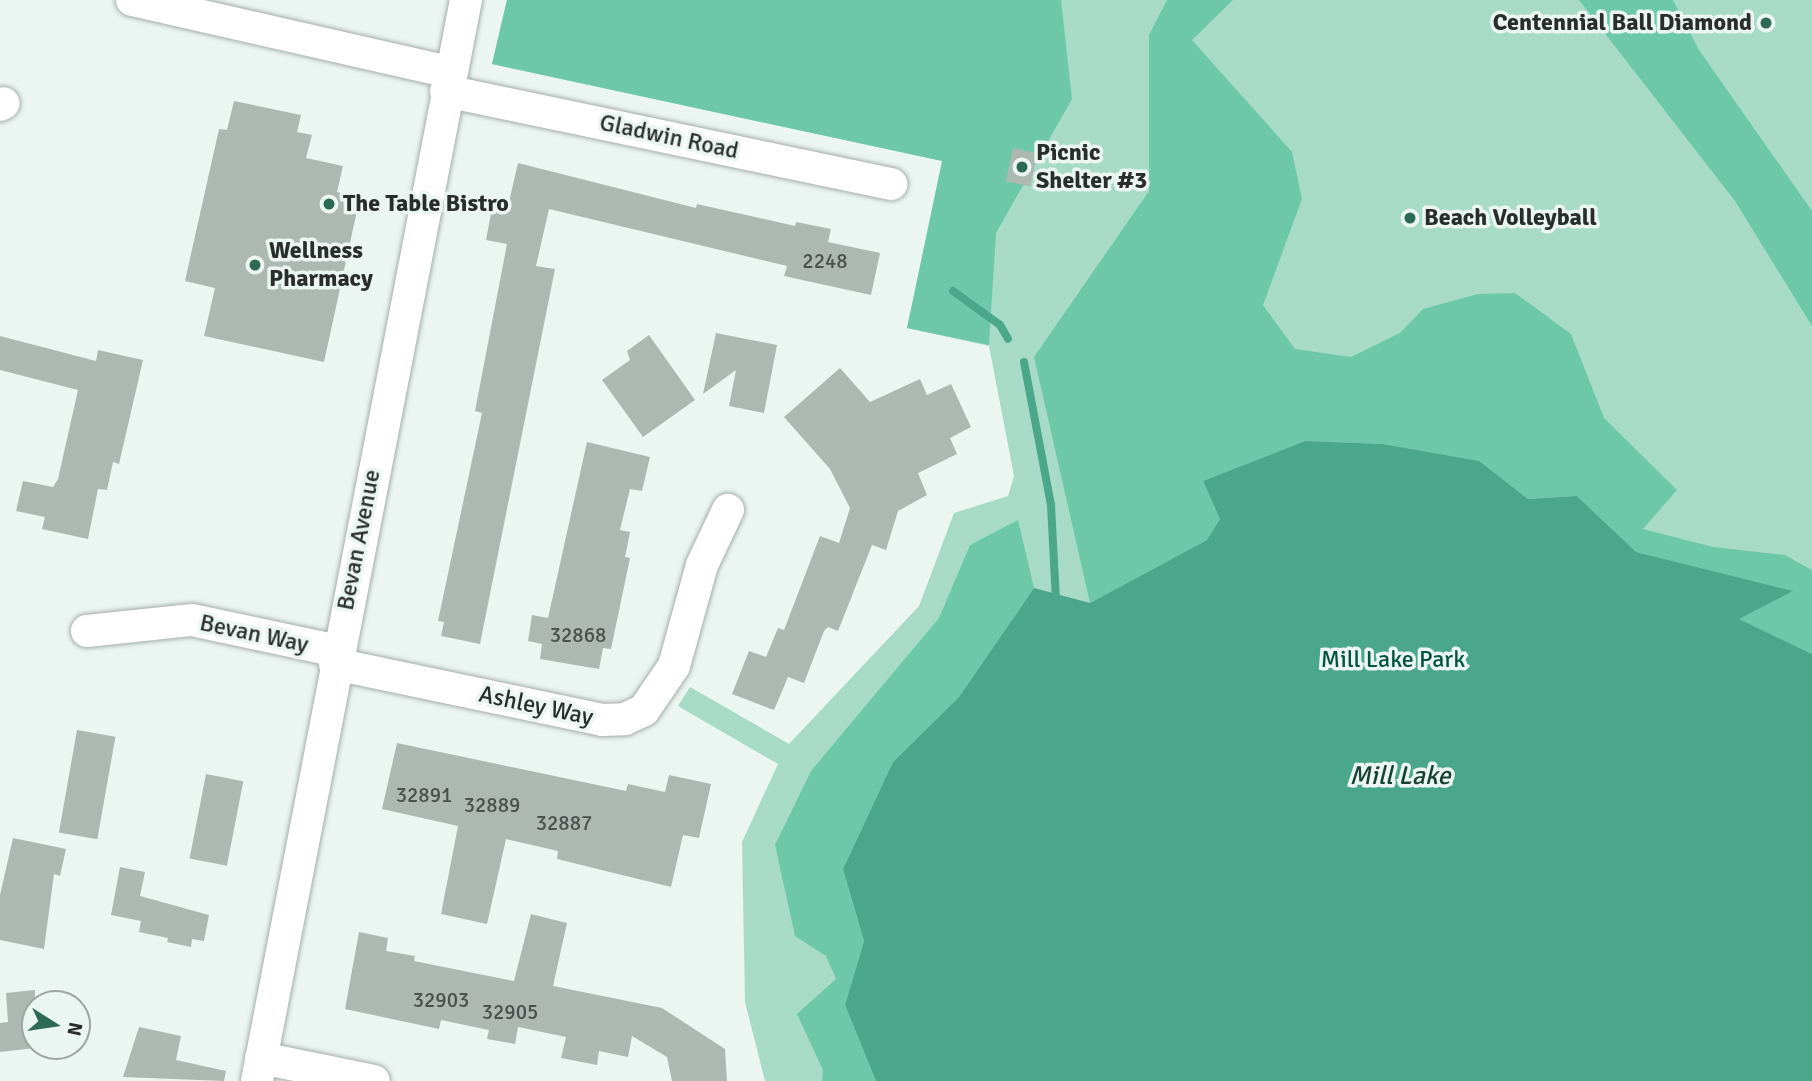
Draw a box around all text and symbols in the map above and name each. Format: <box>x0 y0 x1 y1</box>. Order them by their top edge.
place label: Centennial Ball Diamond <box>1493 9 1752 37</box>
marker: Centennial Ball Diamond <box>1758 15 1774 31</box>
street label: Gladwin Road <box>597 108 741 166</box>
place label: Picnic Shelter #3 <box>1036 139 1147 195</box>
marker: Picnic Shelter #3 <box>1014 159 1030 175</box>
place label: The Table Bistro <box>343 190 509 218</box>
marker: The Table Bistro <box>321 196 337 212</box>
place label: Beach Volleyball <box>1424 204 1597 232</box>
marker: Beach Volleyball <box>1402 210 1418 226</box>
place label: Wellness Pharmacy <box>269 237 373 293</box>
house number: 2248 <box>802 248 848 274</box>
marker: Wellness Pharmacy <box>247 257 263 273</box>
street label: Bevan Avenue <box>331 467 387 613</box>
street label: Bevan Way <box>197 608 311 660</box>
house number: 32868 <box>550 622 606 648</box>
park label: Mill Lake Park <box>1321 646 1465 674</box>
street label: Ashley Way <box>476 680 596 732</box>
water label: Mill Lake <box>1350 761 1450 793</box>
house number: 32891 <box>396 782 452 808</box>
house number: 32889 <box>464 792 520 818</box>
house number: 32887 <box>536 810 592 836</box>
house number: 32903 <box>413 987 469 1013</box>
north arrow <box>21 990 91 1060</box>
house number: 32905 <box>482 999 538 1025</box>
text: N <box>61 1020 88 1038</box>

